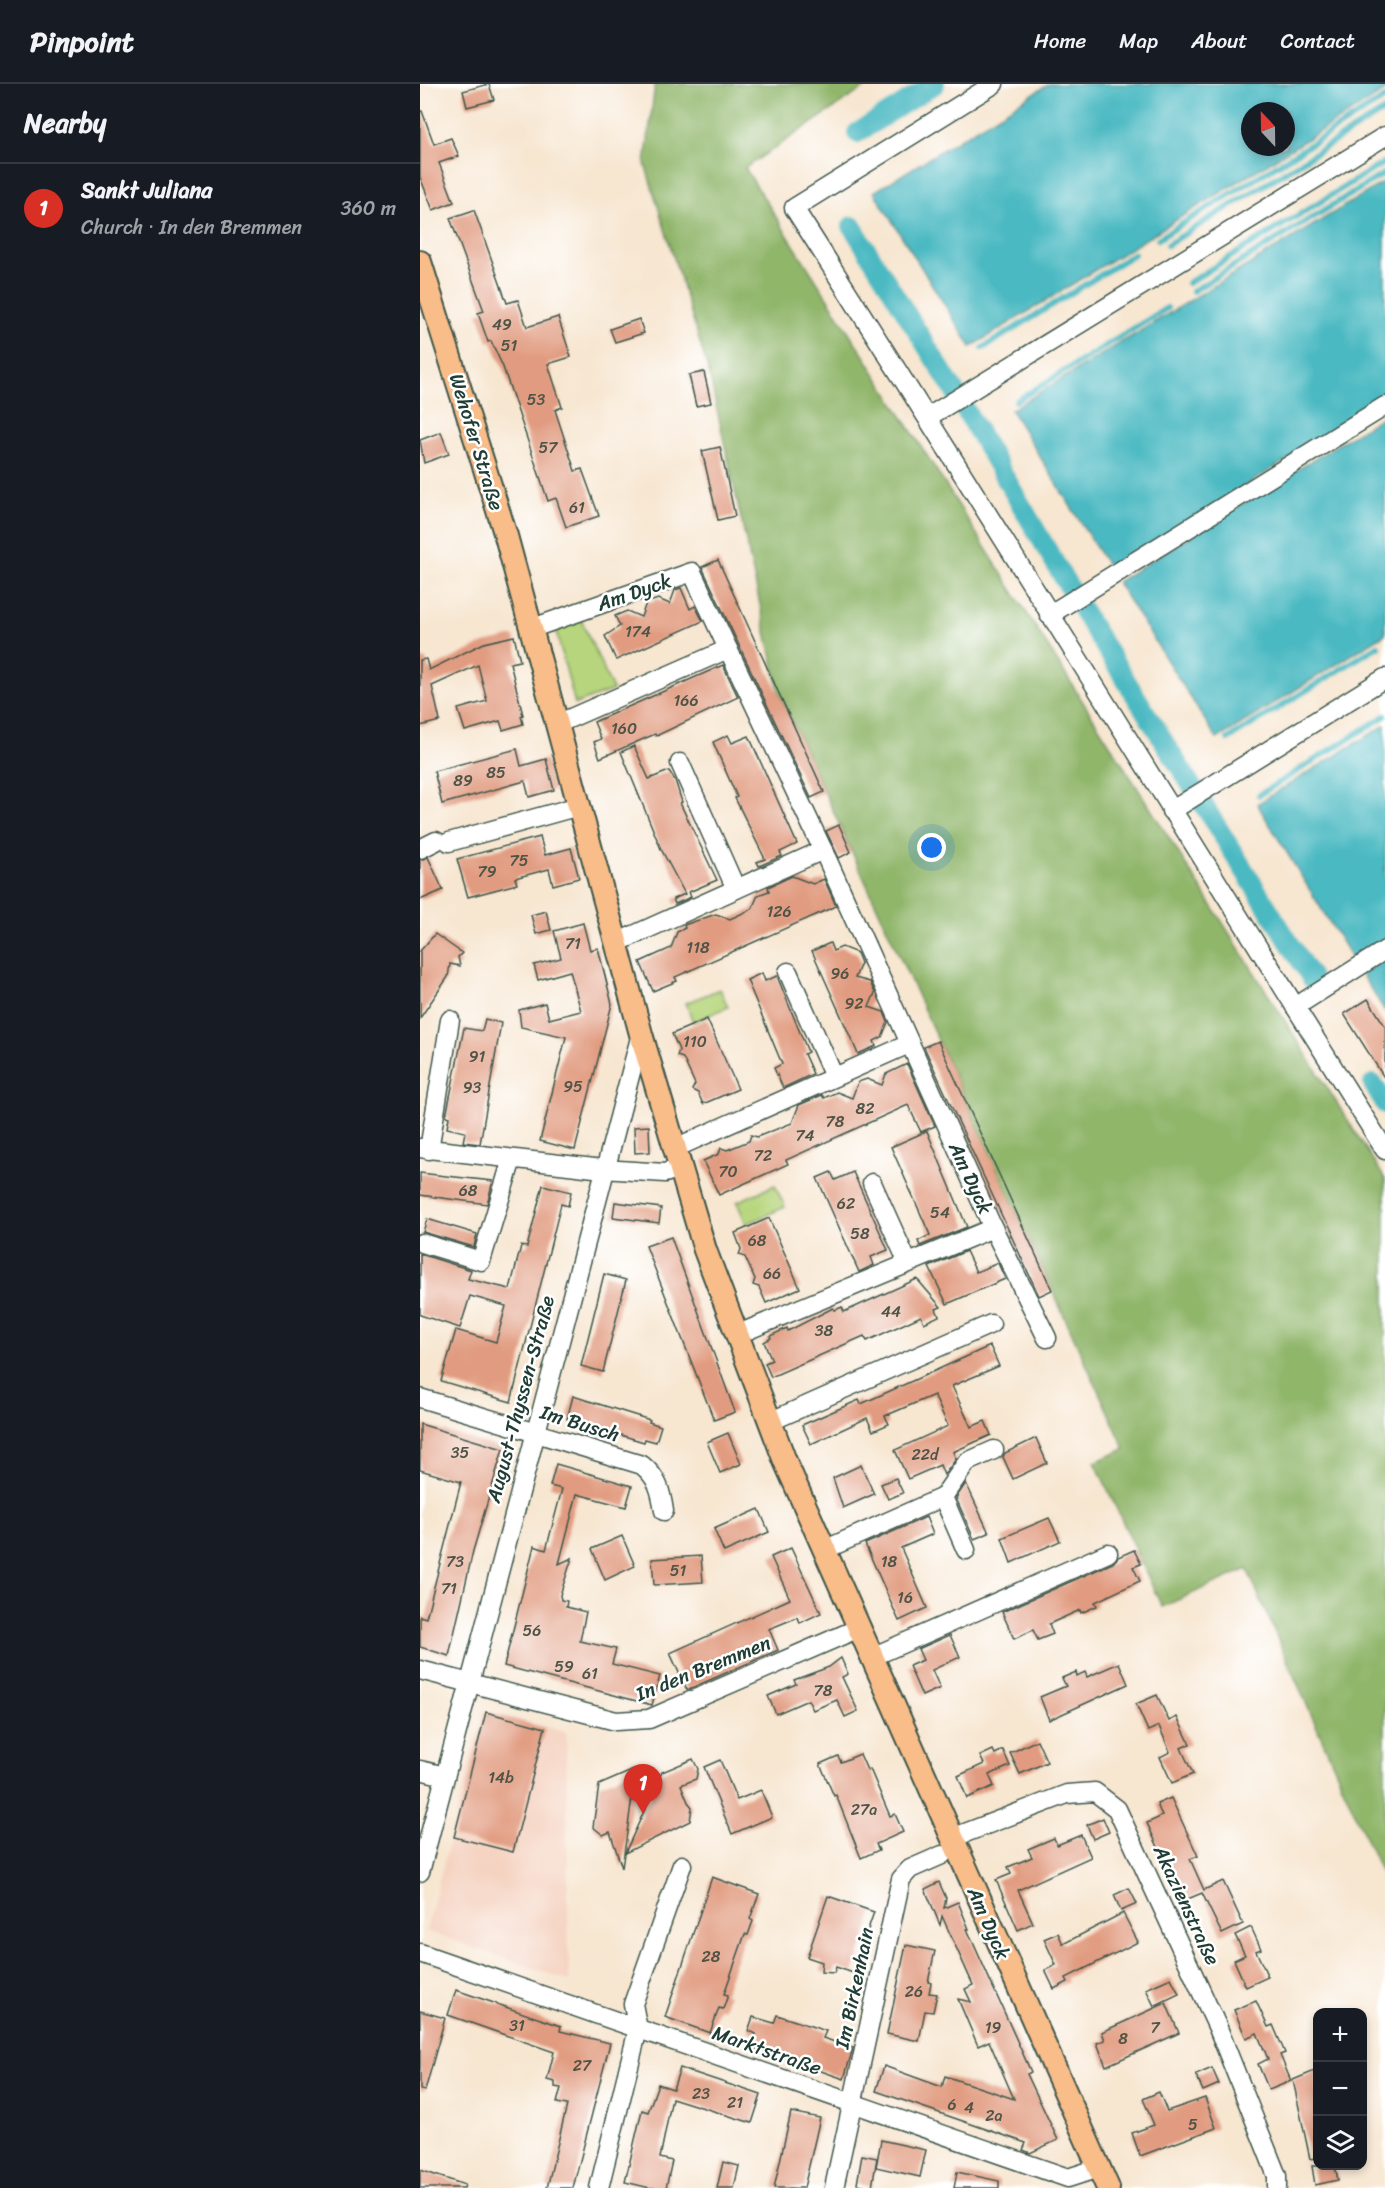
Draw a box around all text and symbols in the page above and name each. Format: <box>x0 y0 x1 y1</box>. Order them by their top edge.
text: Pinpoint <box>30 17 134 66</box>
text: Home <box>1034 22 1086 60</box>
text: Map <box>1119 22 1158 60</box>
text: About <box>1191 22 1248 60</box>
text: Contact <box>1281 22 1355 60</box>
text: Nearby <box>24 100 106 146</box>
north arrow <box>1241 102 1295 156</box>
text: Sankt Juliana <box>81 171 212 210</box>
text: 1 <box>39 191 48 226</box>
text: 360 m <box>340 191 396 226</box>
text: Church · In den Bremmen <box>81 210 302 245</box>
house number: 49 <box>492 310 512 339</box>
house number: 51 <box>501 331 517 360</box>
street label: Wehofer Straße <box>439 369 514 515</box>
house number: 53 <box>527 385 545 414</box>
house number: 57 <box>539 433 558 462</box>
house number: 61 <box>569 493 585 522</box>
street label: Am Dyck <box>591 563 676 622</box>
house number: 174 <box>625 617 651 646</box>
house number: 166 <box>673 686 699 715</box>
house number: 160 <box>611 714 637 743</box>
house number: 85 <box>486 758 506 787</box>
house number: 89 <box>453 766 473 795</box>
your location <box>917 833 946 862</box>
house number: 75 <box>510 846 529 875</box>
house number: 79 <box>478 857 497 886</box>
house number: 126 <box>766 897 792 926</box>
house number: 71 <box>565 929 581 958</box>
house number: 118 <box>686 933 710 962</box>
house number: 96 <box>831 959 849 988</box>
house number: 92 <box>844 989 864 1018</box>
house number: 110 <box>683 1027 707 1056</box>
house number: 91 <box>469 1042 485 1071</box>
house number: 95 <box>563 1072 583 1101</box>
house number: 93 <box>463 1073 482 1102</box>
house number: 82 <box>856 1094 874 1123</box>
house number: 78 <box>826 1107 845 1136</box>
house number: 74 <box>795 1121 815 1150</box>
street label: Am Dyck <box>938 1135 1003 1221</box>
house number: 72 <box>754 1141 772 1170</box>
house number: 70 <box>718 1157 738 1186</box>
house number: 68 <box>459 1176 478 1205</box>
house number: 62 <box>837 1189 855 1218</box>
house number: 54 <box>930 1198 950 1227</box>
house number: 58 <box>850 1219 870 1248</box>
house number: 68 <box>748 1226 767 1255</box>
house number: 66 <box>763 1259 781 1288</box>
street label: August-Thyssen-Straße <box>476 1291 565 1508</box>
house number: 44 <box>881 1297 901 1326</box>
house number: 38 <box>815 1316 834 1345</box>
street label: Im Busch <box>535 1395 624 1452</box>
house number: 35 <box>451 1438 470 1467</box>
house number: 22d <box>912 1440 940 1469</box>
house number: 73 <box>446 1547 464 1576</box>
house number: 18 <box>881 1547 898 1576</box>
house number: 51 <box>670 1556 686 1585</box>
house number: 71 <box>441 1574 457 1603</box>
house number: 16 <box>897 1583 913 1612</box>
house number: 56 <box>523 1616 541 1645</box>
street label: In den Bremmen <box>629 1625 776 1712</box>
house number: 59 <box>554 1652 574 1681</box>
house number: 61 <box>582 1659 598 1688</box>
house number: 78 <box>814 1676 833 1705</box>
house number: 14b <box>488 1763 514 1792</box>
pin: 1 <box>624 1764 662 1814</box>
house number: 27a <box>851 1795 877 1824</box>
street label: Akazienstraße <box>1143 1838 1230 1971</box>
street label: Am Dyck <box>957 1880 1020 1966</box>
street label: Im Birkenhain <box>824 1924 884 2053</box>
house number: 28 <box>702 1942 721 1971</box>
house number: 26 <box>905 1977 923 2006</box>
map controls <box>1313 2008 1367 2170</box>
button: + <box>1313 2008 1367 2062</box>
house number: 31 <box>509 2011 525 2040</box>
house number: 19 <box>985 2013 1002 2042</box>
house number: 7 <box>1150 2013 1160 2042</box>
street label: Marktstraße <box>707 2015 826 2085</box>
house number: 8 <box>1118 2024 1128 2053</box>
house number: 27 <box>573 2051 592 2080</box>
button: − <box>1313 2062 1367 2116</box>
house number: 23 <box>692 2079 710 2108</box>
house number: 21 <box>727 2088 743 2117</box>
house number: 6 <box>947 2090 957 2119</box>
house number: 4 <box>964 2093 974 2122</box>
house number: 2a <box>985 2101 1003 2130</box>
house number: 5 <box>1188 2110 1198 2139</box>
button: layers <box>1313 2116 1367 2170</box>

